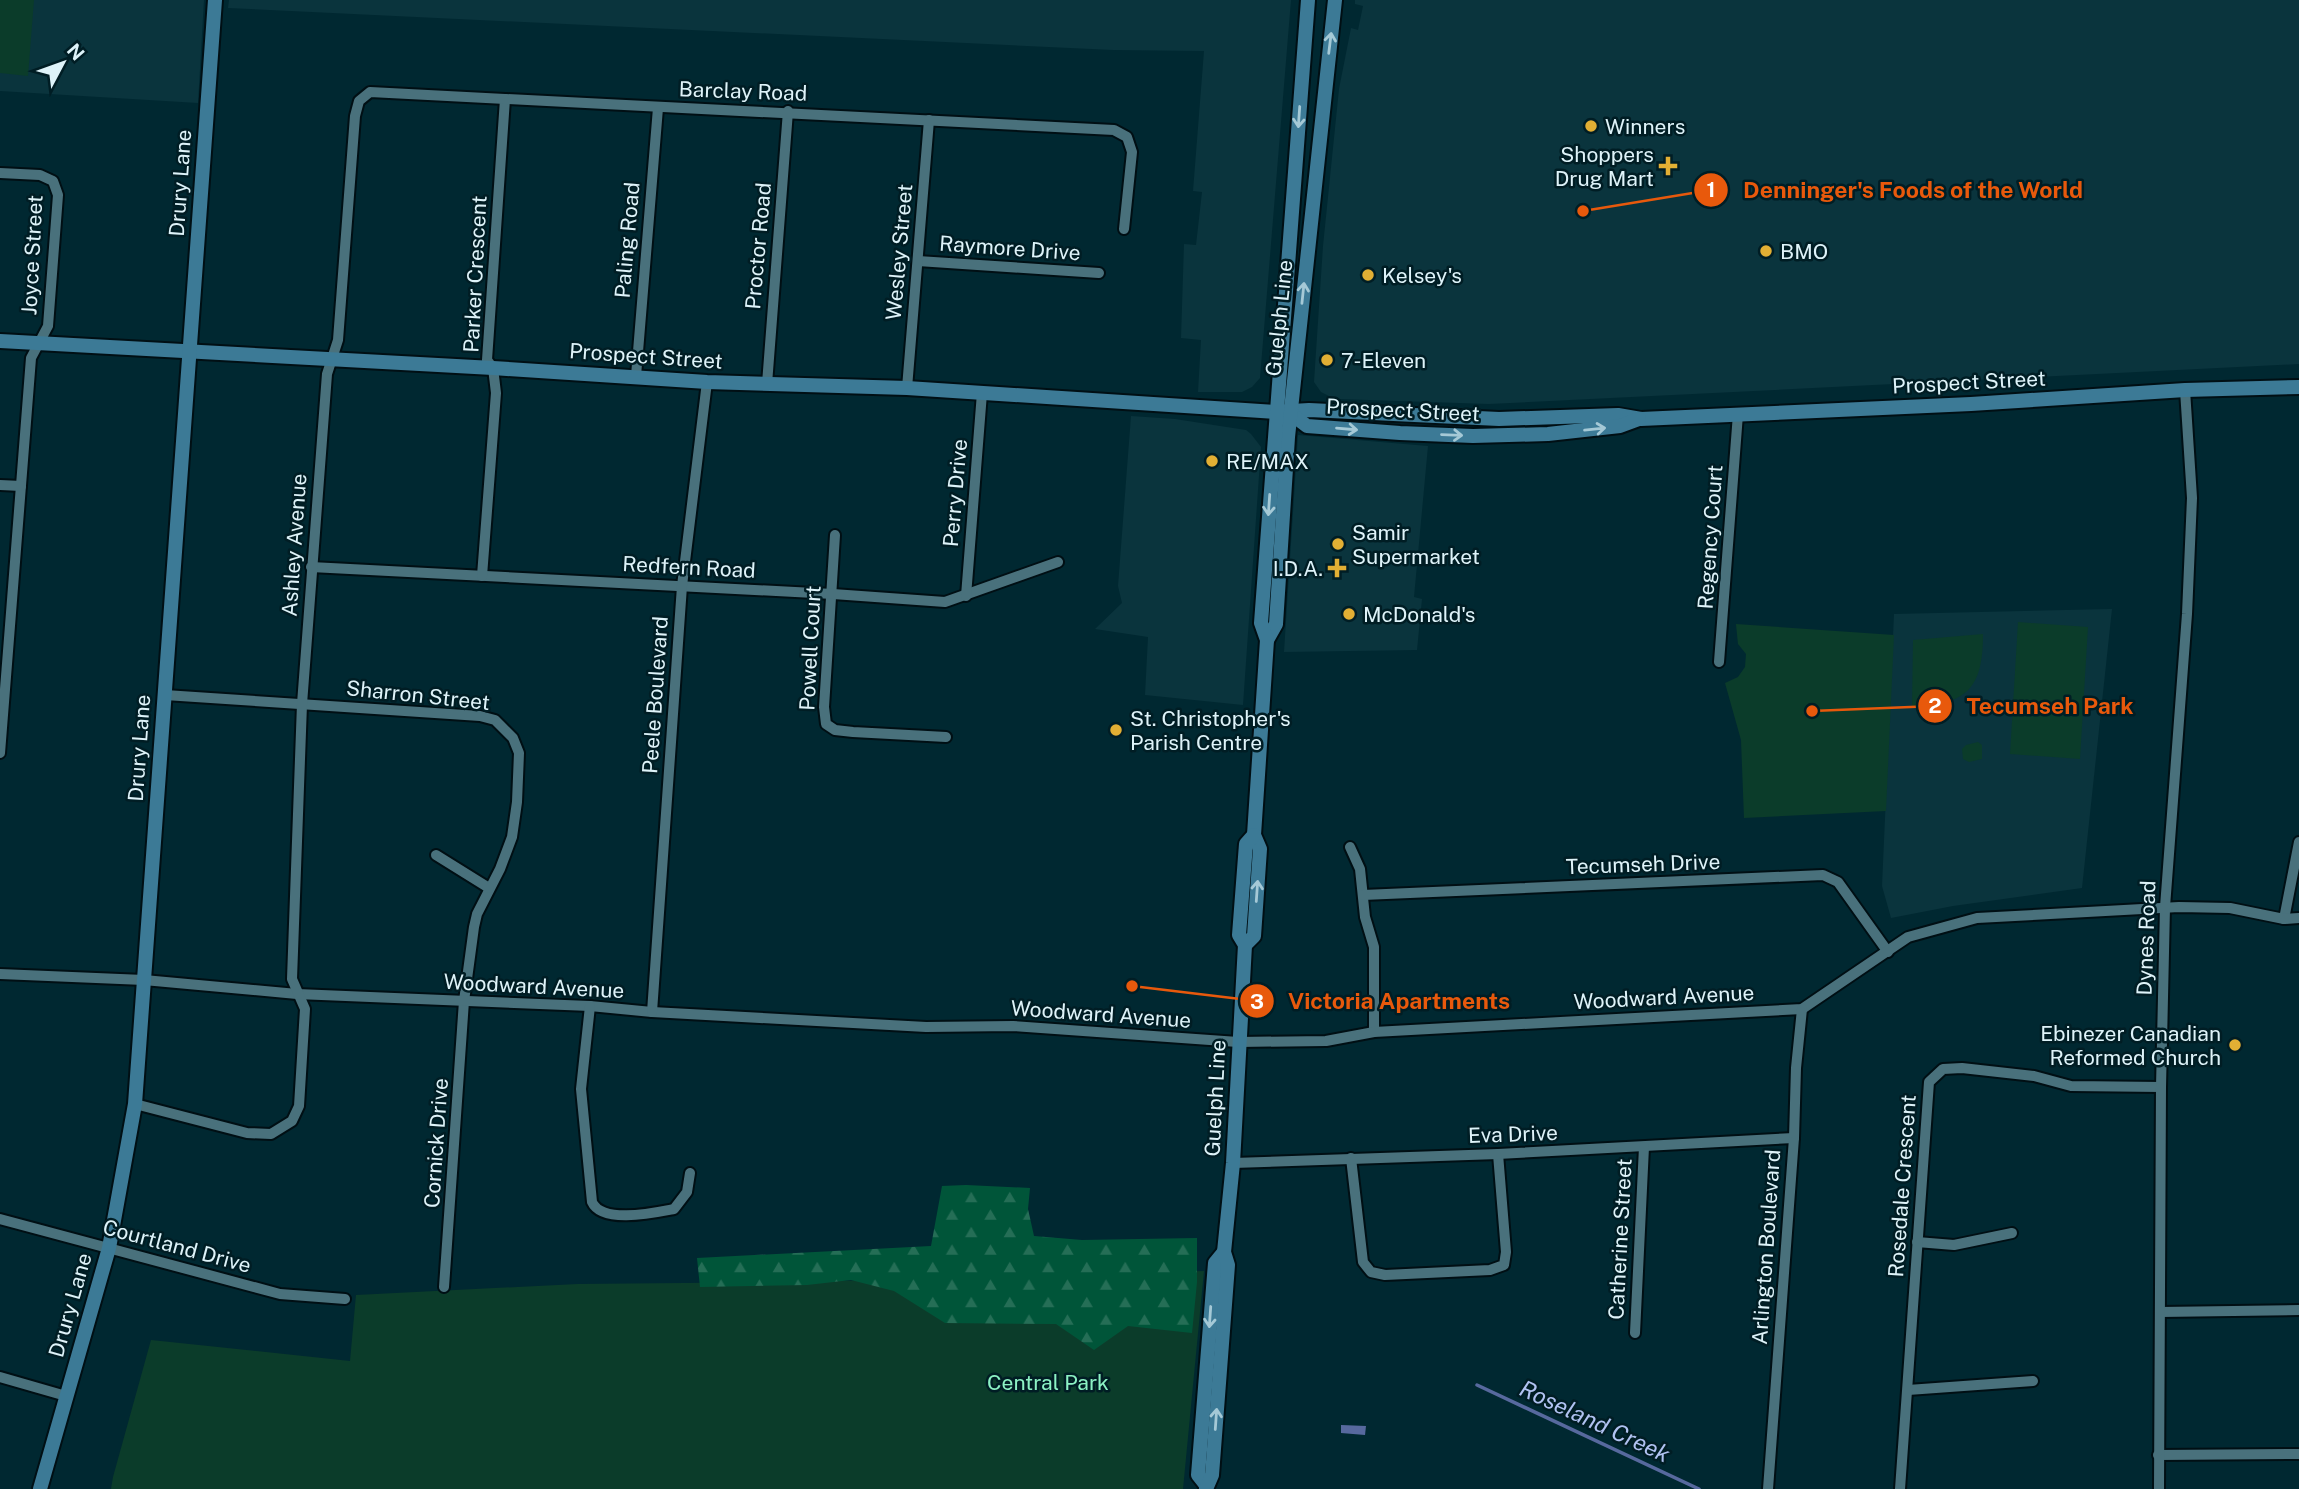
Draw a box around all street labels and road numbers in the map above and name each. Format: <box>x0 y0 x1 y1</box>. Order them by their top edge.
street label: Barclay Road <box>678 76 808 106</box>
street label: Drury Lane <box>164 129 196 237</box>
street label: Paling Road <box>609 181 645 299</box>
street label: Proctor Road <box>740 182 776 310</box>
street label: Wesley Street <box>881 183 917 321</box>
street label: Joyce Street <box>16 194 48 316</box>
street label: Parker Crescent <box>458 195 492 353</box>
street label: Raymore Drive <box>938 231 1082 265</box>
street label: Guelph Line <box>1260 259 1298 377</box>
street label: Prospect Street <box>568 338 724 374</box>
street label: Prospect Street <box>1892 365 2046 399</box>
street label: Prospect Street <box>1326 393 1480 427</box>
street label: Perry Drive <box>938 438 972 548</box>
street label: Regency Court <box>1692 464 1728 610</box>
street label: Ashley Avenue <box>277 473 311 617</box>
street label: Redfern Road <box>622 551 756 583</box>
street label: Powell Court <box>794 585 826 711</box>
street label: Peele Boulevard <box>637 615 673 775</box>
street label: Sharron Street <box>345 675 491 715</box>
street label: Drury Lane <box>123 694 155 802</box>
street label: Tecumseh Drive <box>1565 849 1721 879</box>
street label: Dynes Road <box>2131 880 2161 996</box>
street label: Woodward Avenue <box>443 969 625 1003</box>
street label: Woodward Avenue <box>1573 980 1755 1014</box>
street label: Woodward Avenue <box>1010 995 1192 1033</box>
street label: Guelph Line <box>1199 1039 1231 1157</box>
street label: Cornick Drive <box>419 1077 453 1209</box>
street label: Rosedale Crescent <box>1883 1094 1921 1278</box>
street label: Eva Drive <box>1468 1120 1558 1148</box>
street label: Arlington Boulevard <box>1747 1149 1785 1345</box>
street label: Catherine Street <box>1603 1158 1637 1320</box>
street label: Courtland Drive <box>100 1214 254 1278</box>
street label: Drury Lane <box>43 1250 97 1360</box>

